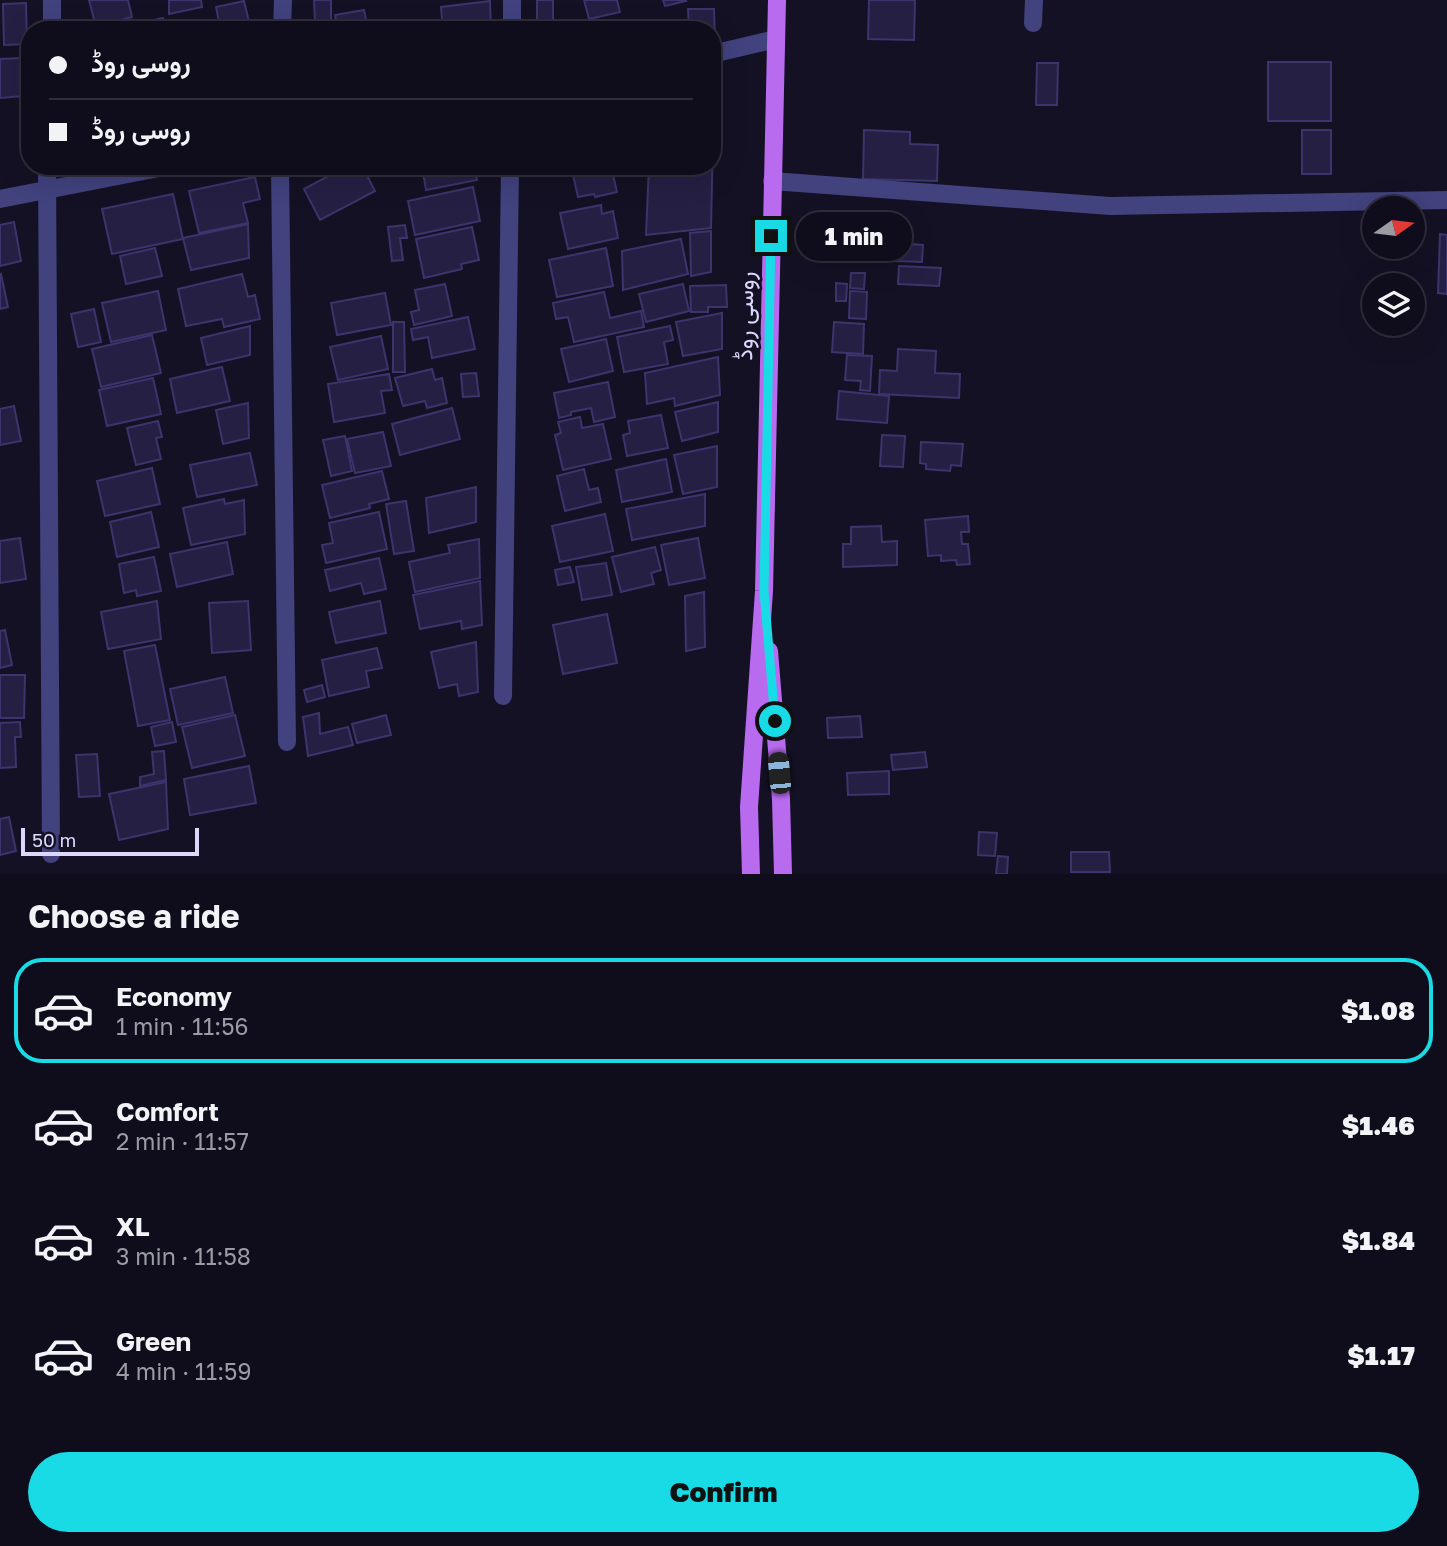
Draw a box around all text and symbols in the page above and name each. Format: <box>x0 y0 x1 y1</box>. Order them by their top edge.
text: روسی روڈ <box>91 47 191 78</box>
text: روسی روڈ <box>91 114 191 145</box>
north arrow <box>1362 196 1424 259</box>
map controls <box>1362 196 1425 336</box>
callout: 1 min <box>796 212 911 260</box>
route end <box>755 220 787 252</box>
text: 1 min <box>825 222 883 250</box>
street label: روسی روڈ <box>728 271 761 361</box>
button: layers <box>1362 273 1425 336</box>
route start <box>759 705 791 737</box>
car <box>767 751 792 795</box>
scale bar <box>21 825 200 857</box>
text: 50 m <box>32 828 76 851</box>
text: Choose a ride <box>28 897 240 935</box>
icon: car <box>32 979 95 1042</box>
text: Economy <box>116 981 232 1012</box>
text: $1.08 <box>1341 995 1415 1026</box>
text: 1 min · 11:56 <box>116 1012 248 1040</box>
icon: car <box>32 1094 95 1157</box>
text: Comfort <box>116 1096 219 1127</box>
text: $1.46 <box>1342 1110 1415 1141</box>
text: 2 min · 11:57 <box>116 1127 249 1155</box>
icon: car <box>32 1209 95 1272</box>
text: XL <box>116 1211 150 1242</box>
text: $1.84 <box>1342 1225 1415 1256</box>
text: 3 min · 11:58 <box>116 1242 251 1270</box>
icon: car <box>32 1324 95 1387</box>
text: Green <box>116 1326 191 1357</box>
text: $1.17 <box>1347 1340 1415 1371</box>
text: 4 min · 11:59 <box>116 1357 251 1385</box>
button: Confirm <box>28 1452 1419 1532</box>

